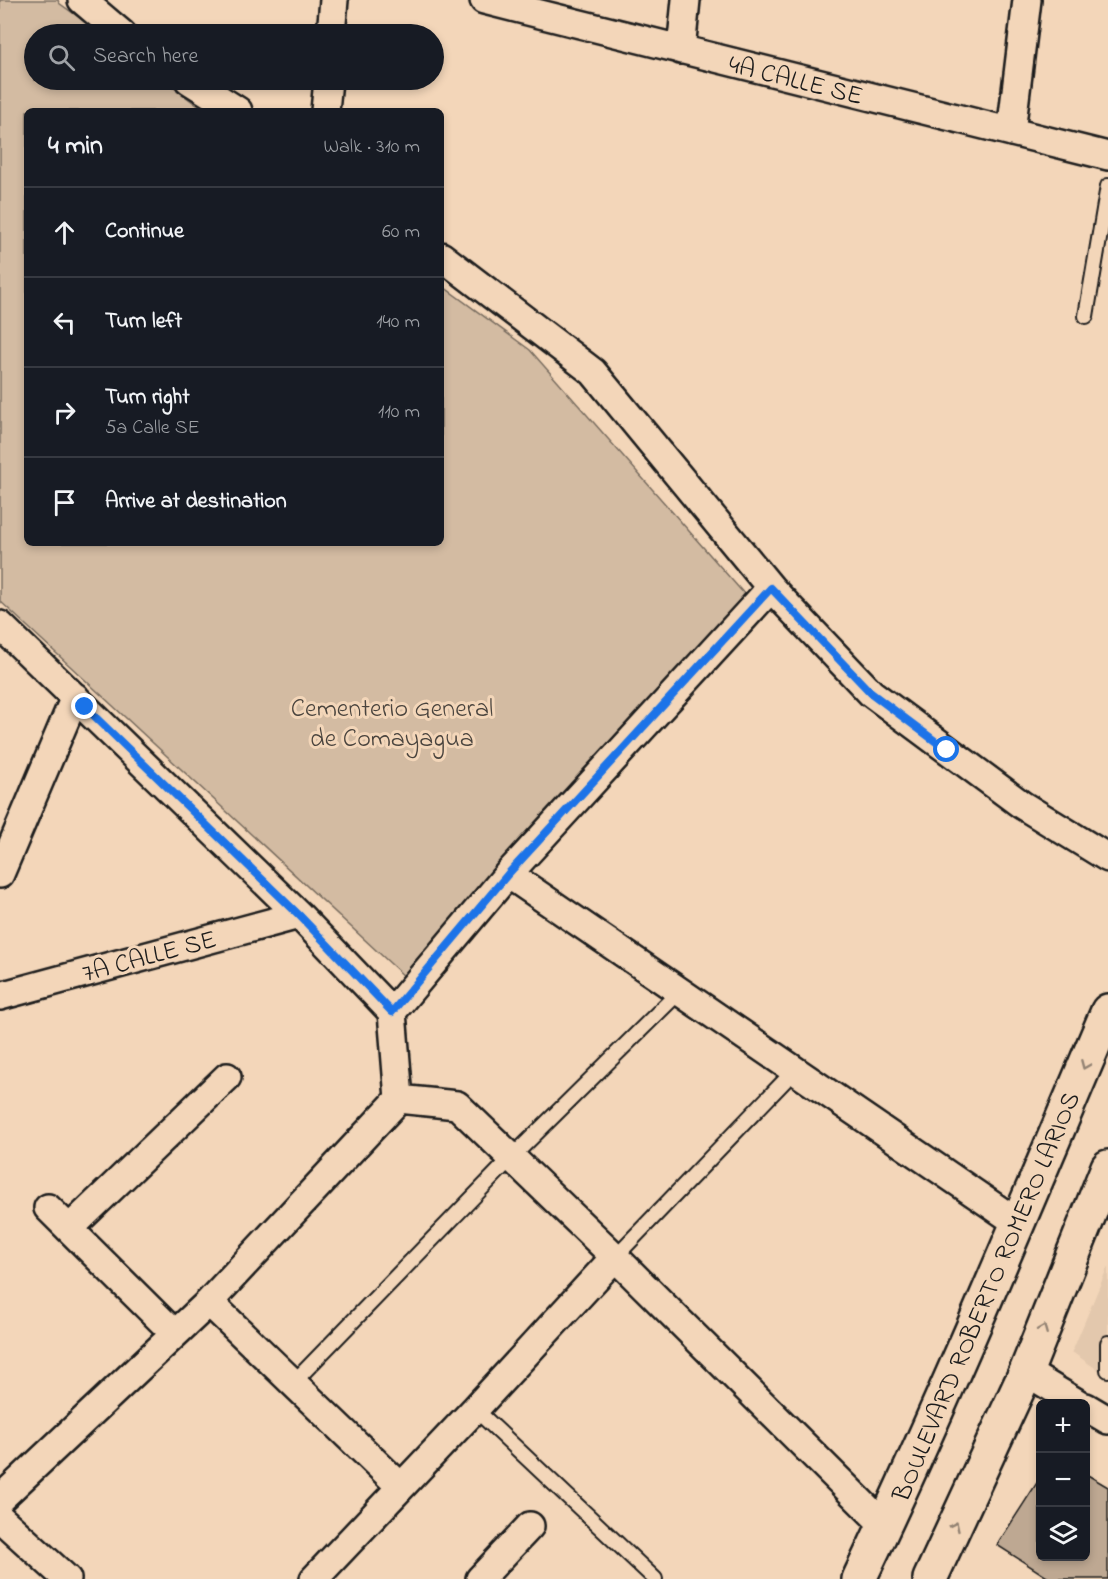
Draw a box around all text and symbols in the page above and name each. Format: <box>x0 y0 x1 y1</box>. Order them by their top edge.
search box <box>24 24 444 90</box>
icon: search <box>45 41 78 74</box>
text: Search here <box>93 41 198 73</box>
street label: 4A CALLE SE <box>724 47 867 117</box>
text: 4 min <box>48 128 103 166</box>
text: Walk · 310 m <box>324 133 420 162</box>
icon: ahead <box>48 216 81 249</box>
text: Continue <box>105 216 184 248</box>
text: 60 m <box>382 218 420 247</box>
icon: left <box>48 306 81 339</box>
text: Turn left <box>105 306 182 338</box>
text: 140 m <box>376 308 420 337</box>
text: Turn right <box>105 382 190 414</box>
icon: right <box>48 396 81 429</box>
text: 110 m <box>378 398 420 427</box>
text: 5a Calle SE <box>105 414 200 443</box>
icon: arrive <box>48 486 81 519</box>
text: Arrive at destination <box>105 486 287 518</box>
park label: Cementerio General de Comayagua <box>291 691 493 759</box>
route end <box>71 693 97 719</box>
route start <box>933 736 959 762</box>
street label: 7A CALLE SE <box>78 922 221 994</box>
one-way arrow <box>1080 1058 1092 1069</box>
street label: BOULEVARD ROBERTO ROMERO LARIOS <box>884 1086 1092 1509</box>
one-way arrow <box>1036 1324 1048 1335</box>
map controls <box>1036 1399 1090 1561</box>
button: + <box>1036 1399 1090 1453</box>
button: − <box>1036 1453 1090 1507</box>
button: layers <box>1036 1507 1090 1561</box>
one-way arrow <box>948 1521 960 1532</box>

